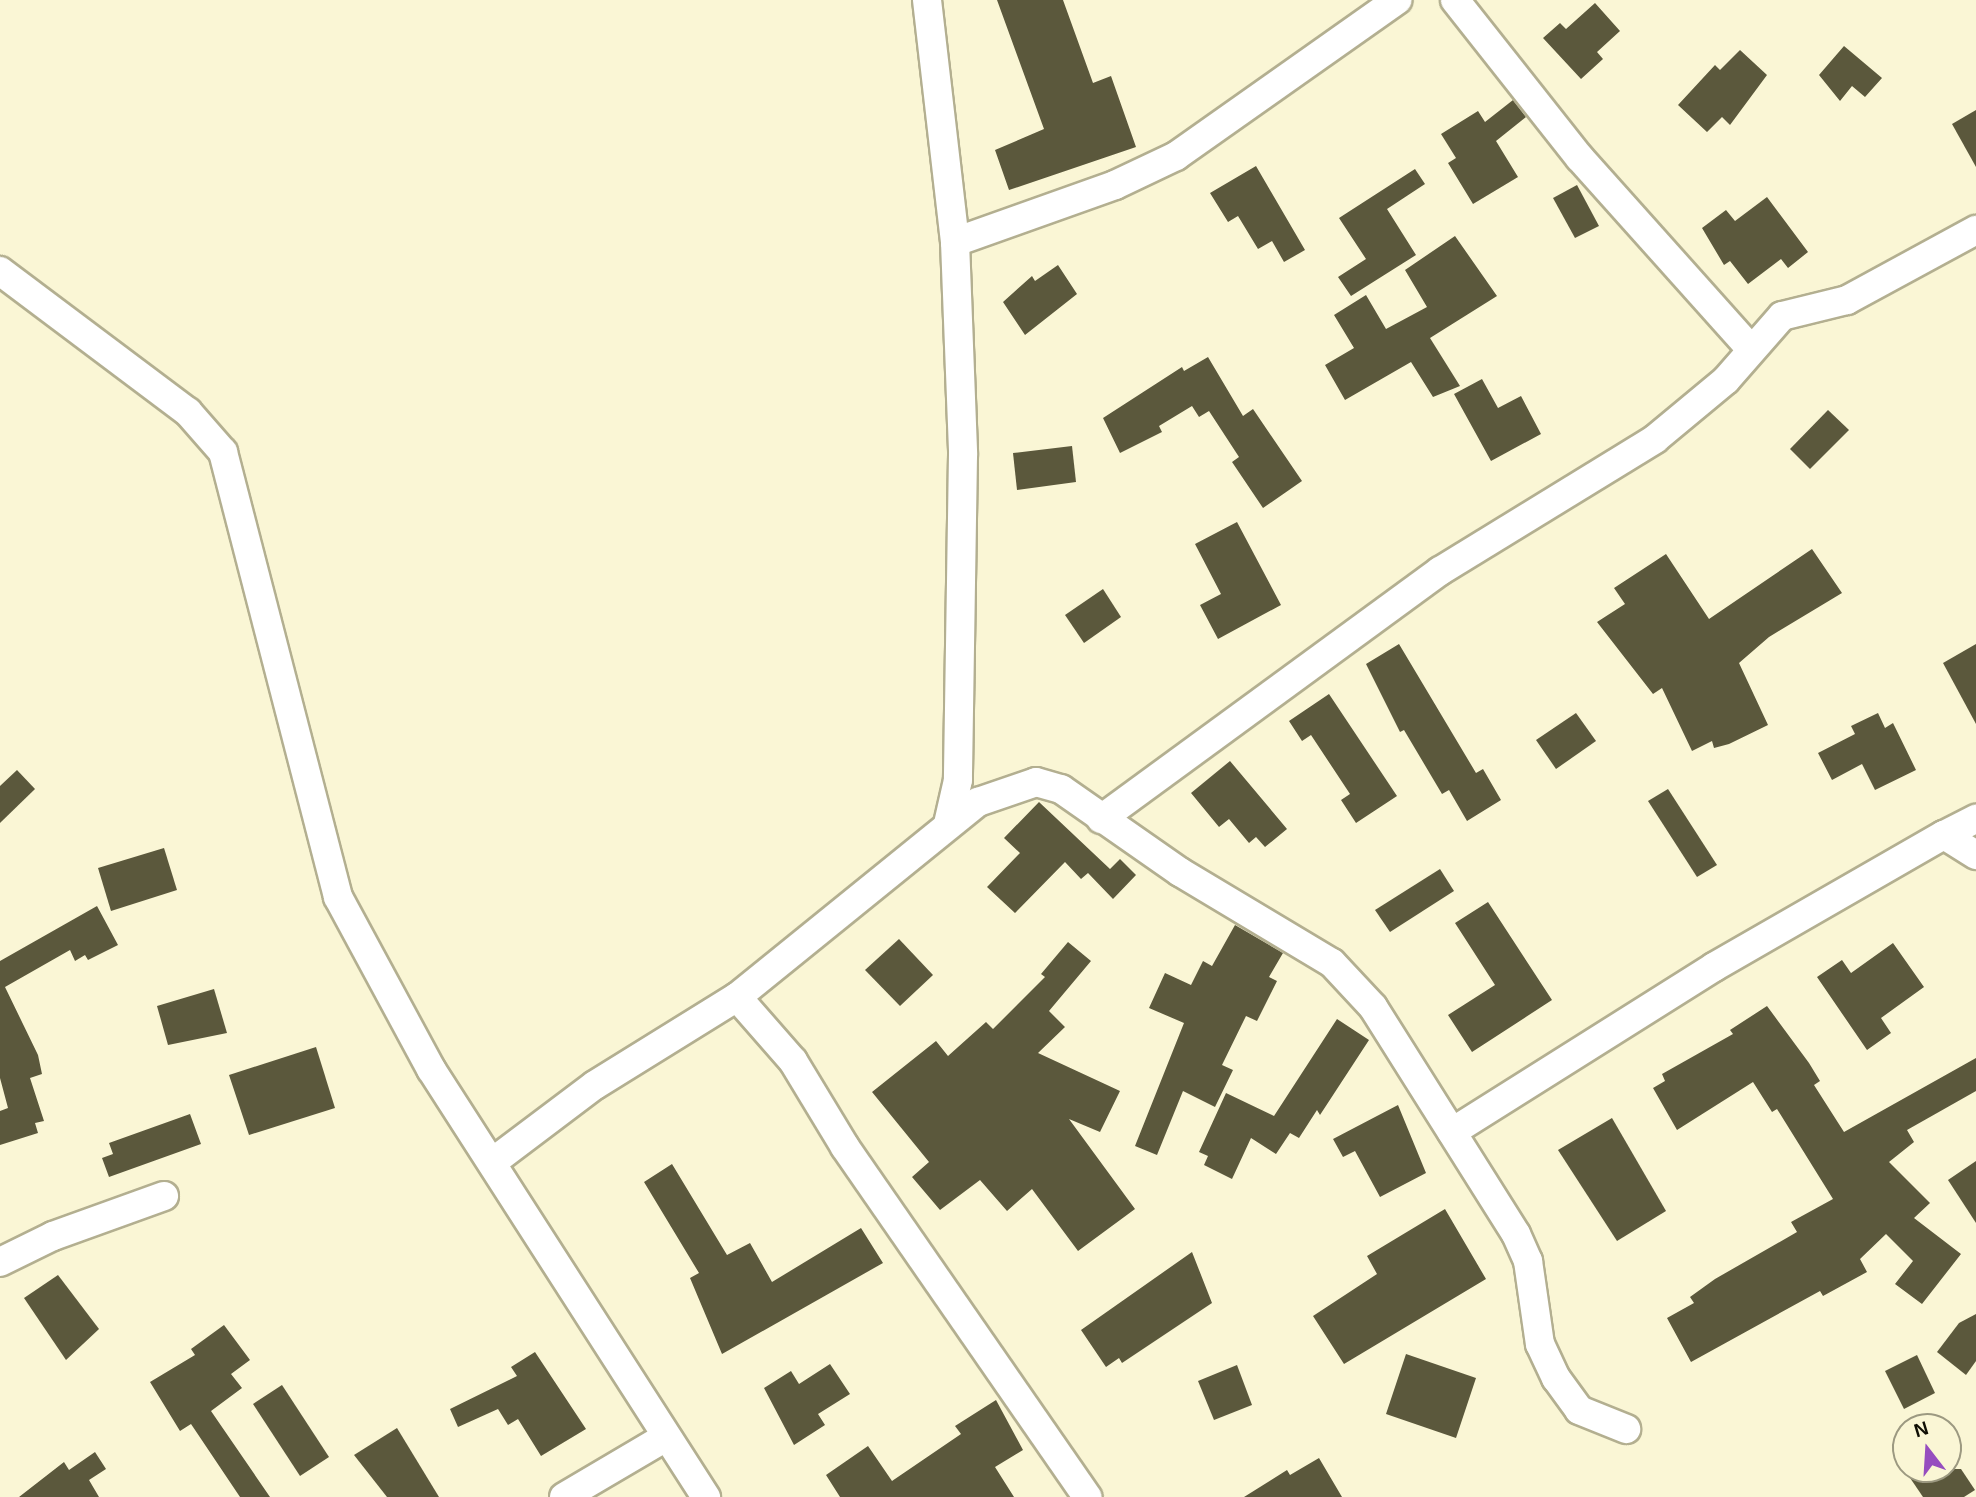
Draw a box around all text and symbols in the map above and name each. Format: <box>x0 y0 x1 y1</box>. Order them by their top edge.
north arrow <box>1892 1413 1962 1483</box>
text: N <box>1912 1417 1931 1441</box>

